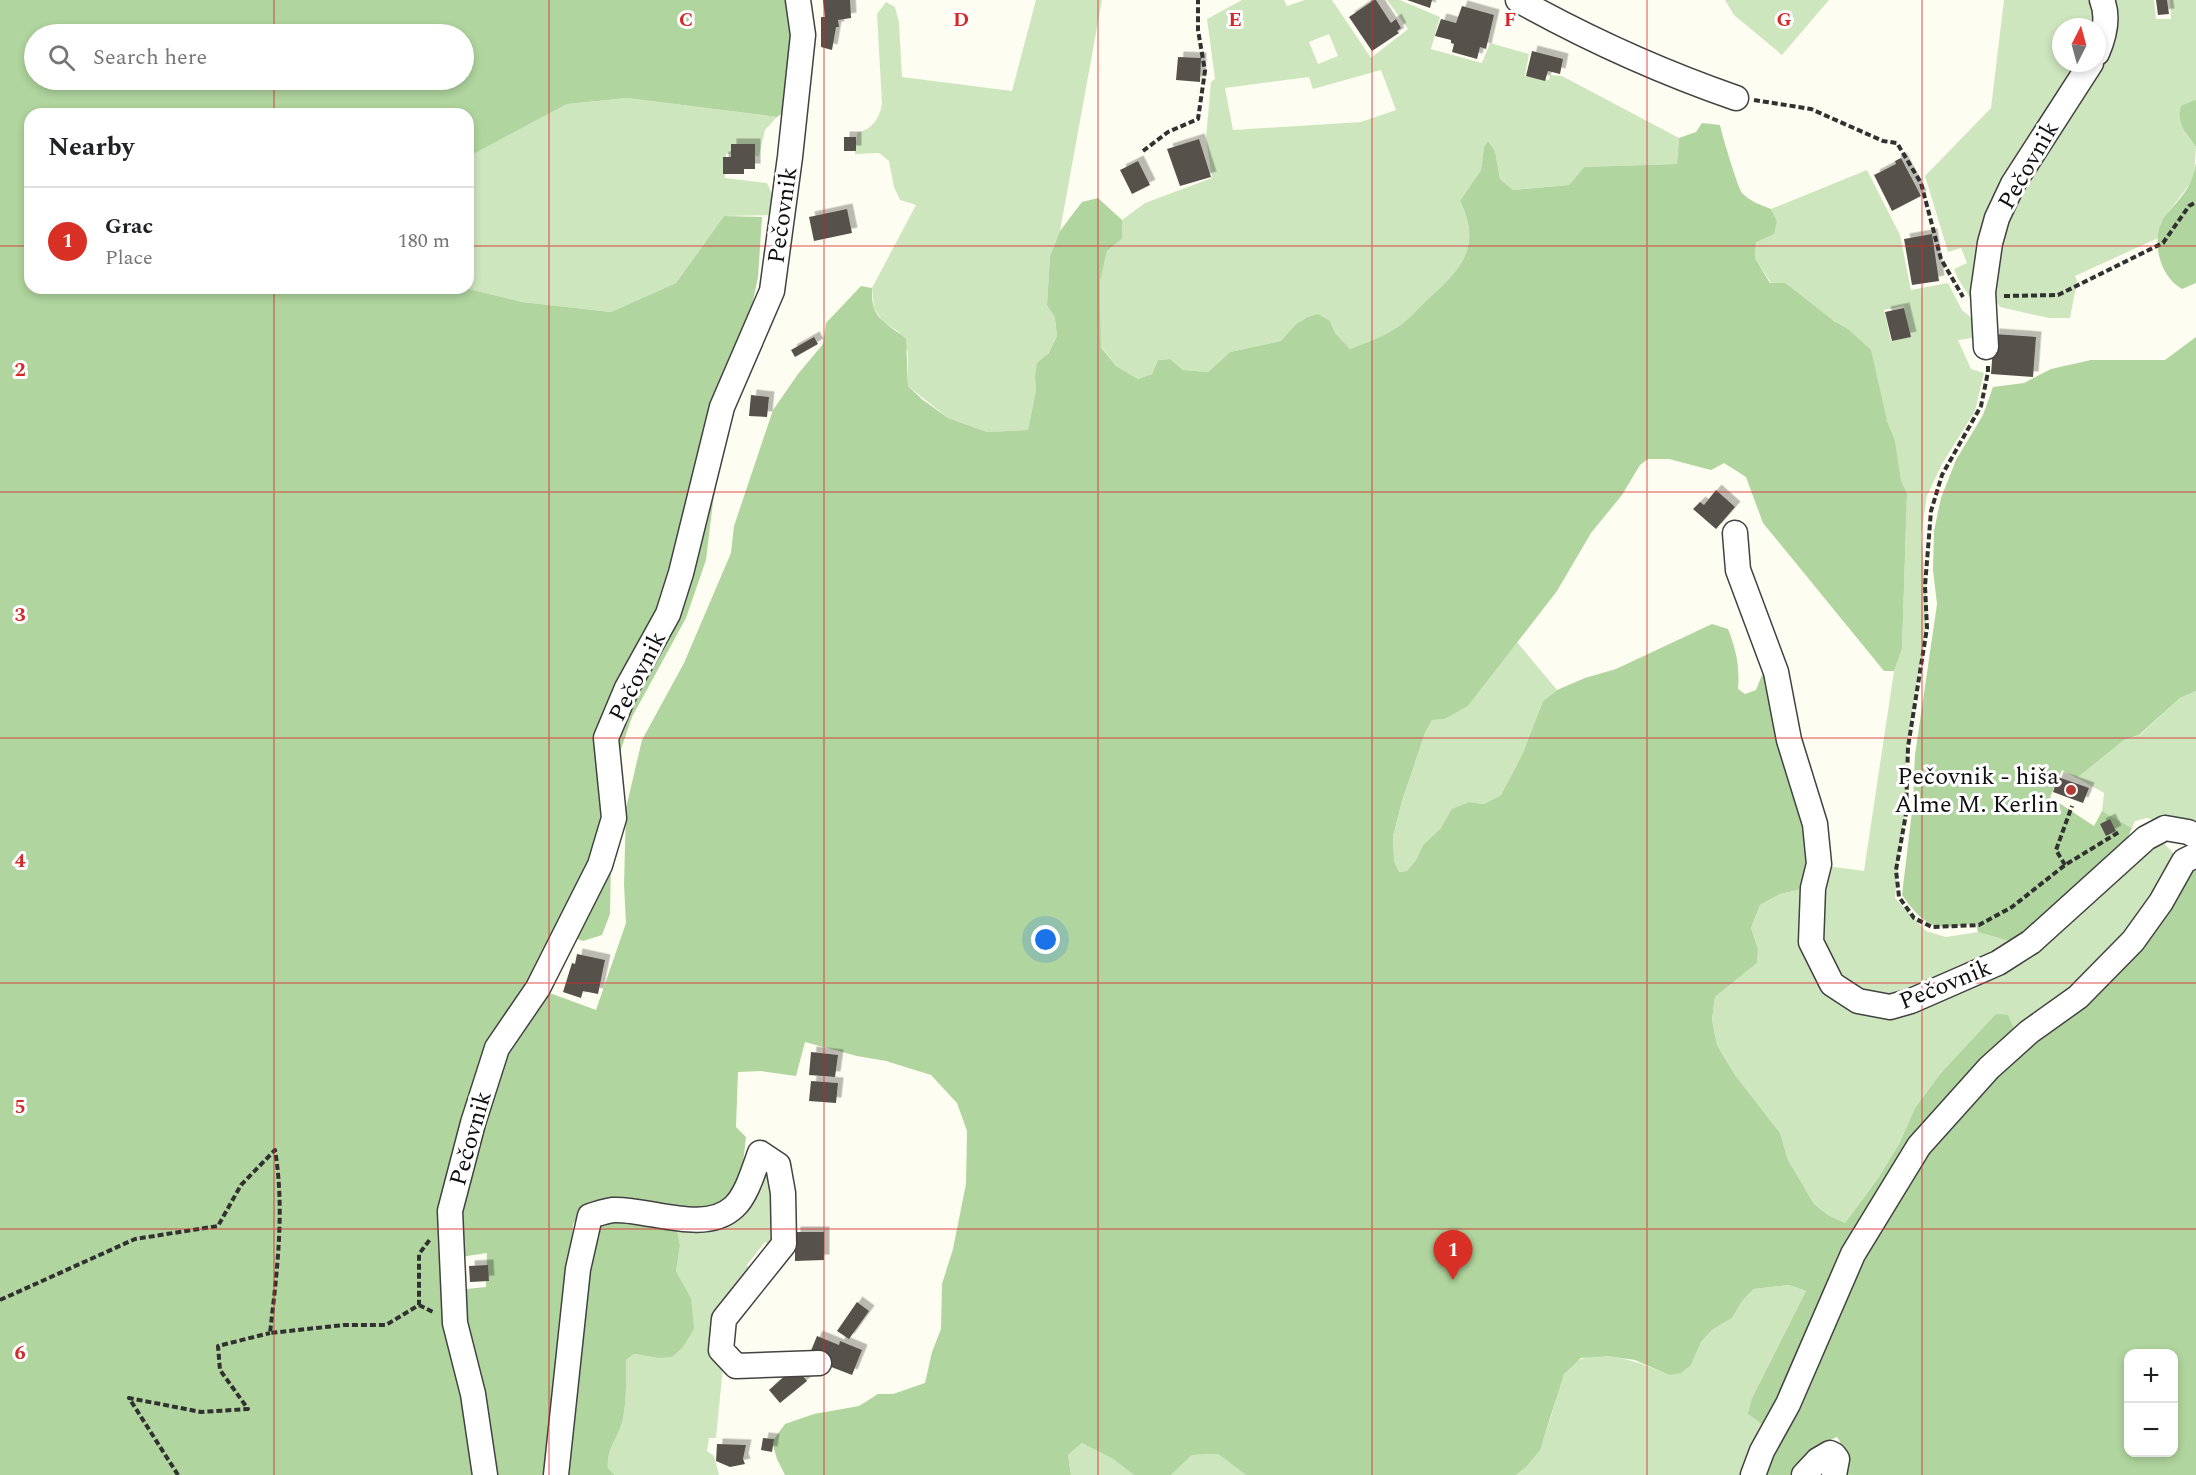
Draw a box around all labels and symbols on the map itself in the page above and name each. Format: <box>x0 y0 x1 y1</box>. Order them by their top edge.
text: C <box>679 5 693 35</box>
text: D <box>953 5 969 35</box>
text: E <box>1228 5 1242 35</box>
text: F <box>1504 5 1516 35</box>
text: G <box>1776 5 1792 35</box>
north arrow <box>2052 18 2106 72</box>
street label: Pečovnik <box>1989 114 2069 217</box>
street label: Pečovnik <box>758 165 808 266</box>
text: 2 <box>14 355 26 385</box>
text: 3 <box>14 600 26 630</box>
street label: Pečovnik <box>600 625 676 728</box>
place label: Pečovnik - hiša Alme M. Kerlin <box>1894 759 2059 823</box>
marker: Pečovnik - hiša Alme M. Kerlin <box>2064 783 2078 797</box>
text: 4 <box>14 846 26 876</box>
your location <box>1031 925 1060 954</box>
street label: Pečovnik <box>1894 950 1997 1020</box>
street label: Pečovnik <box>440 1087 502 1190</box>
text: 5 <box>14 1092 26 1122</box>
pin: 1 <box>1434 1230 1472 1280</box>
text: 6 <box>14 1338 26 1368</box>

